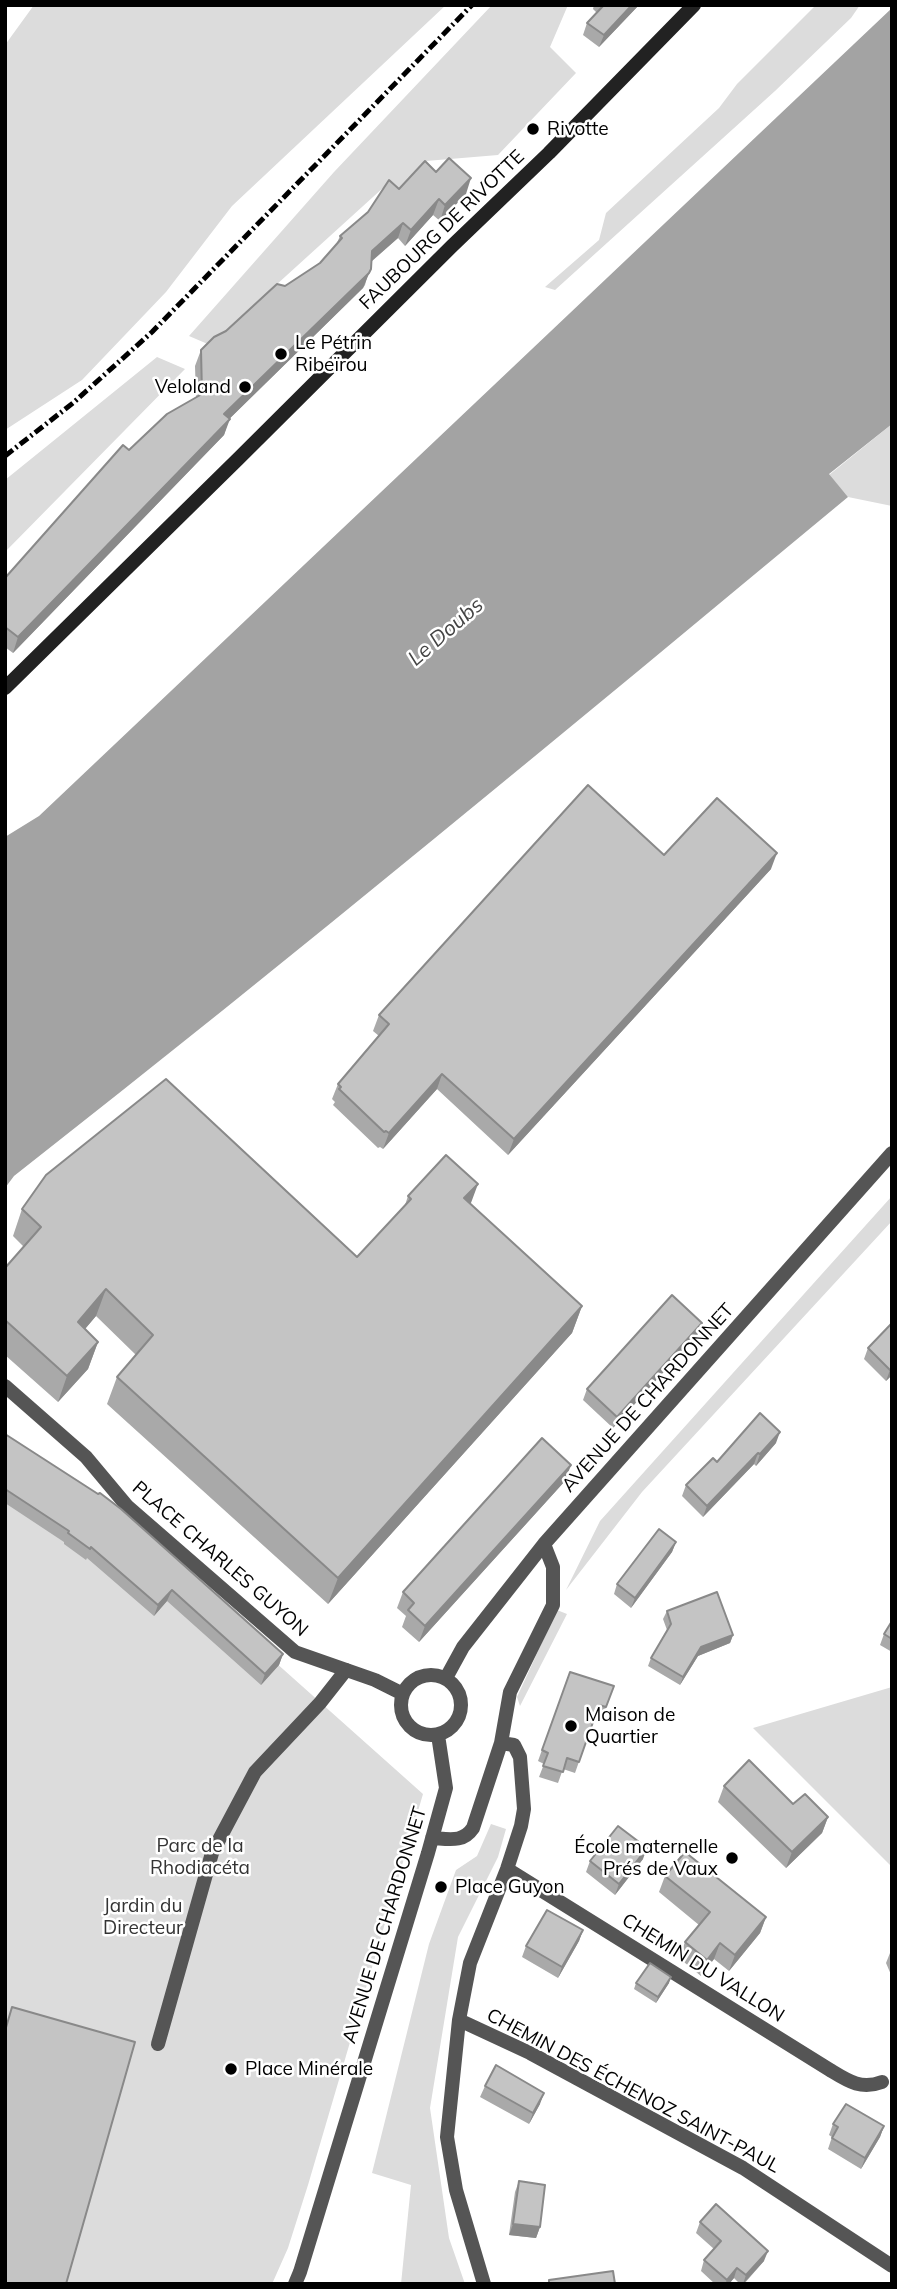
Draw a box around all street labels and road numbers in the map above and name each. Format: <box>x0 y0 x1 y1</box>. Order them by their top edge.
street label: FAUBOURG DE RIVOTTE <box>355 145 529 315</box>
street label: AVENUE DE CHARDONNET <box>557 1299 739 1497</box>
street label: PLACE CHARLES GUYON <box>128 1476 312 1642</box>
street label: AVENUE DE CHARDONNET <box>338 1804 432 2046</box>
street label: CHEMIN DU VALLON <box>618 1909 788 2027</box>
street label: CHEMIN DES ÉCHENOZ SAINT-PAUL <box>483 2004 783 2178</box>

